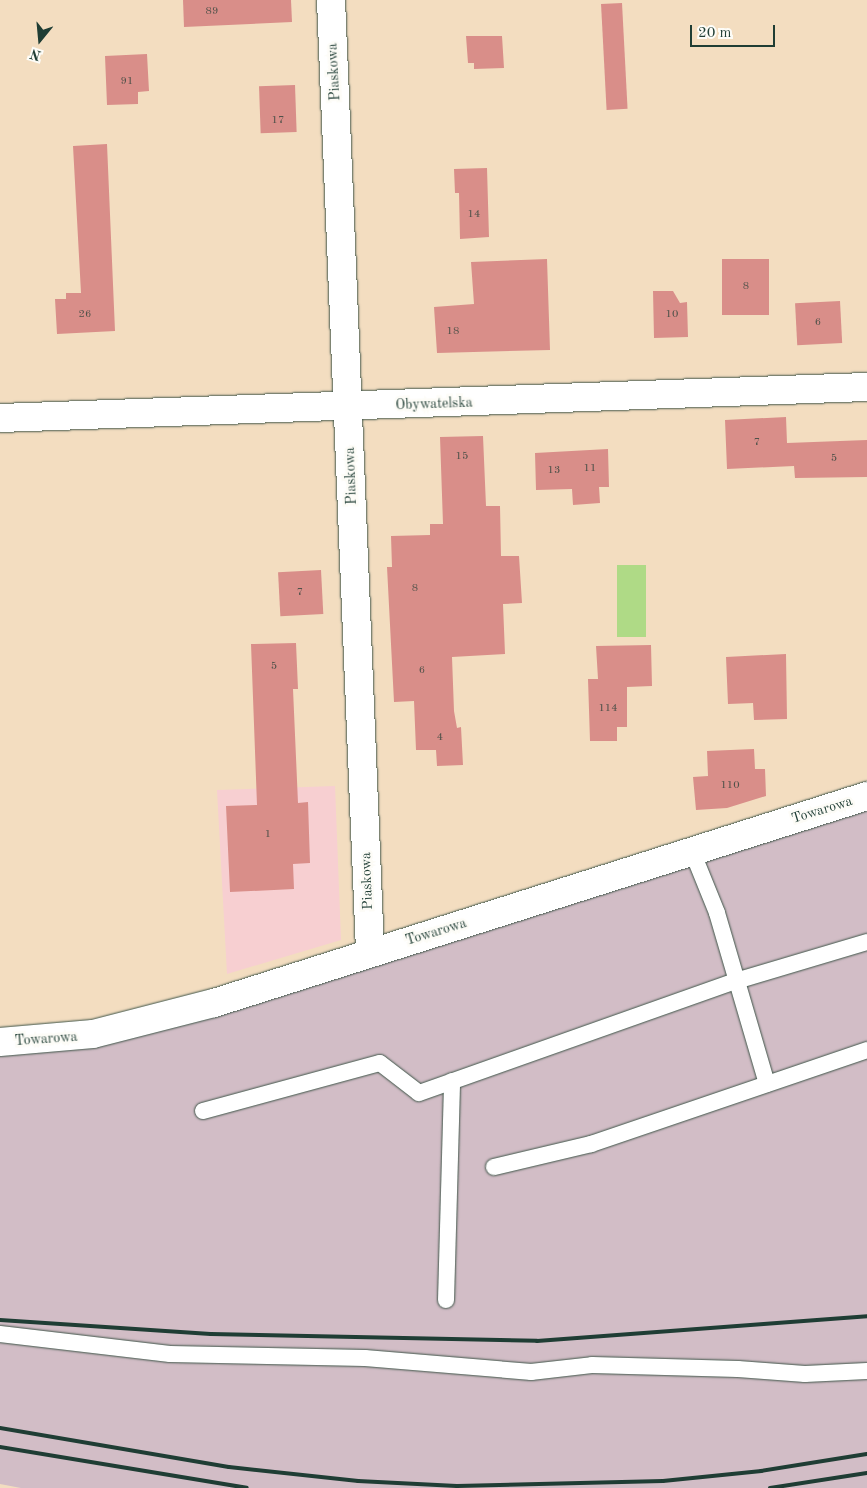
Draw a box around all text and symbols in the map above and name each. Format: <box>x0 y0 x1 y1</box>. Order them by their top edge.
house number: 89 <box>206 5 218 19</box>
north arrow <box>15 15 65 65</box>
scale bar <box>692 15 777 47</box>
text: 20 m <box>698 26 732 41</box>
street label: Piaskowa <box>324 43 344 101</box>
text: N <box>28 46 43 63</box>
house number: 91 <box>121 75 133 89</box>
house number: 17 <box>272 114 284 128</box>
house number: 14 <box>468 208 480 222</box>
house number: 8 <box>743 280 749 294</box>
house number: 26 <box>79 308 91 322</box>
house number: 10 <box>666 308 678 322</box>
house number: 6 <box>815 316 821 330</box>
house number: 18 <box>447 325 459 339</box>
street label: Obywatelska <box>395 394 473 414</box>
house number: 7 <box>754 436 760 450</box>
street label: Piaskowa <box>342 447 360 505</box>
house number: 15 <box>456 450 468 464</box>
house number: 5 <box>831 452 837 466</box>
house number: 11 <box>584 462 596 476</box>
house number: 13 <box>548 464 560 478</box>
house number: 8 <box>412 582 418 596</box>
house number: 7 <box>297 586 303 600</box>
house number: 5 <box>271 660 277 674</box>
house number: 6 <box>419 664 425 678</box>
house number: 114 <box>598 702 618 716</box>
house number: 4 <box>437 731 443 745</box>
house number: 110 <box>720 779 740 793</box>
street label: Towarowa <box>789 793 855 827</box>
house number: 1 <box>265 828 271 842</box>
street label: Piaskowa <box>358 852 376 910</box>
street label: Towarowa <box>403 915 469 949</box>
street label: Towarowa <box>14 1028 78 1050</box>

